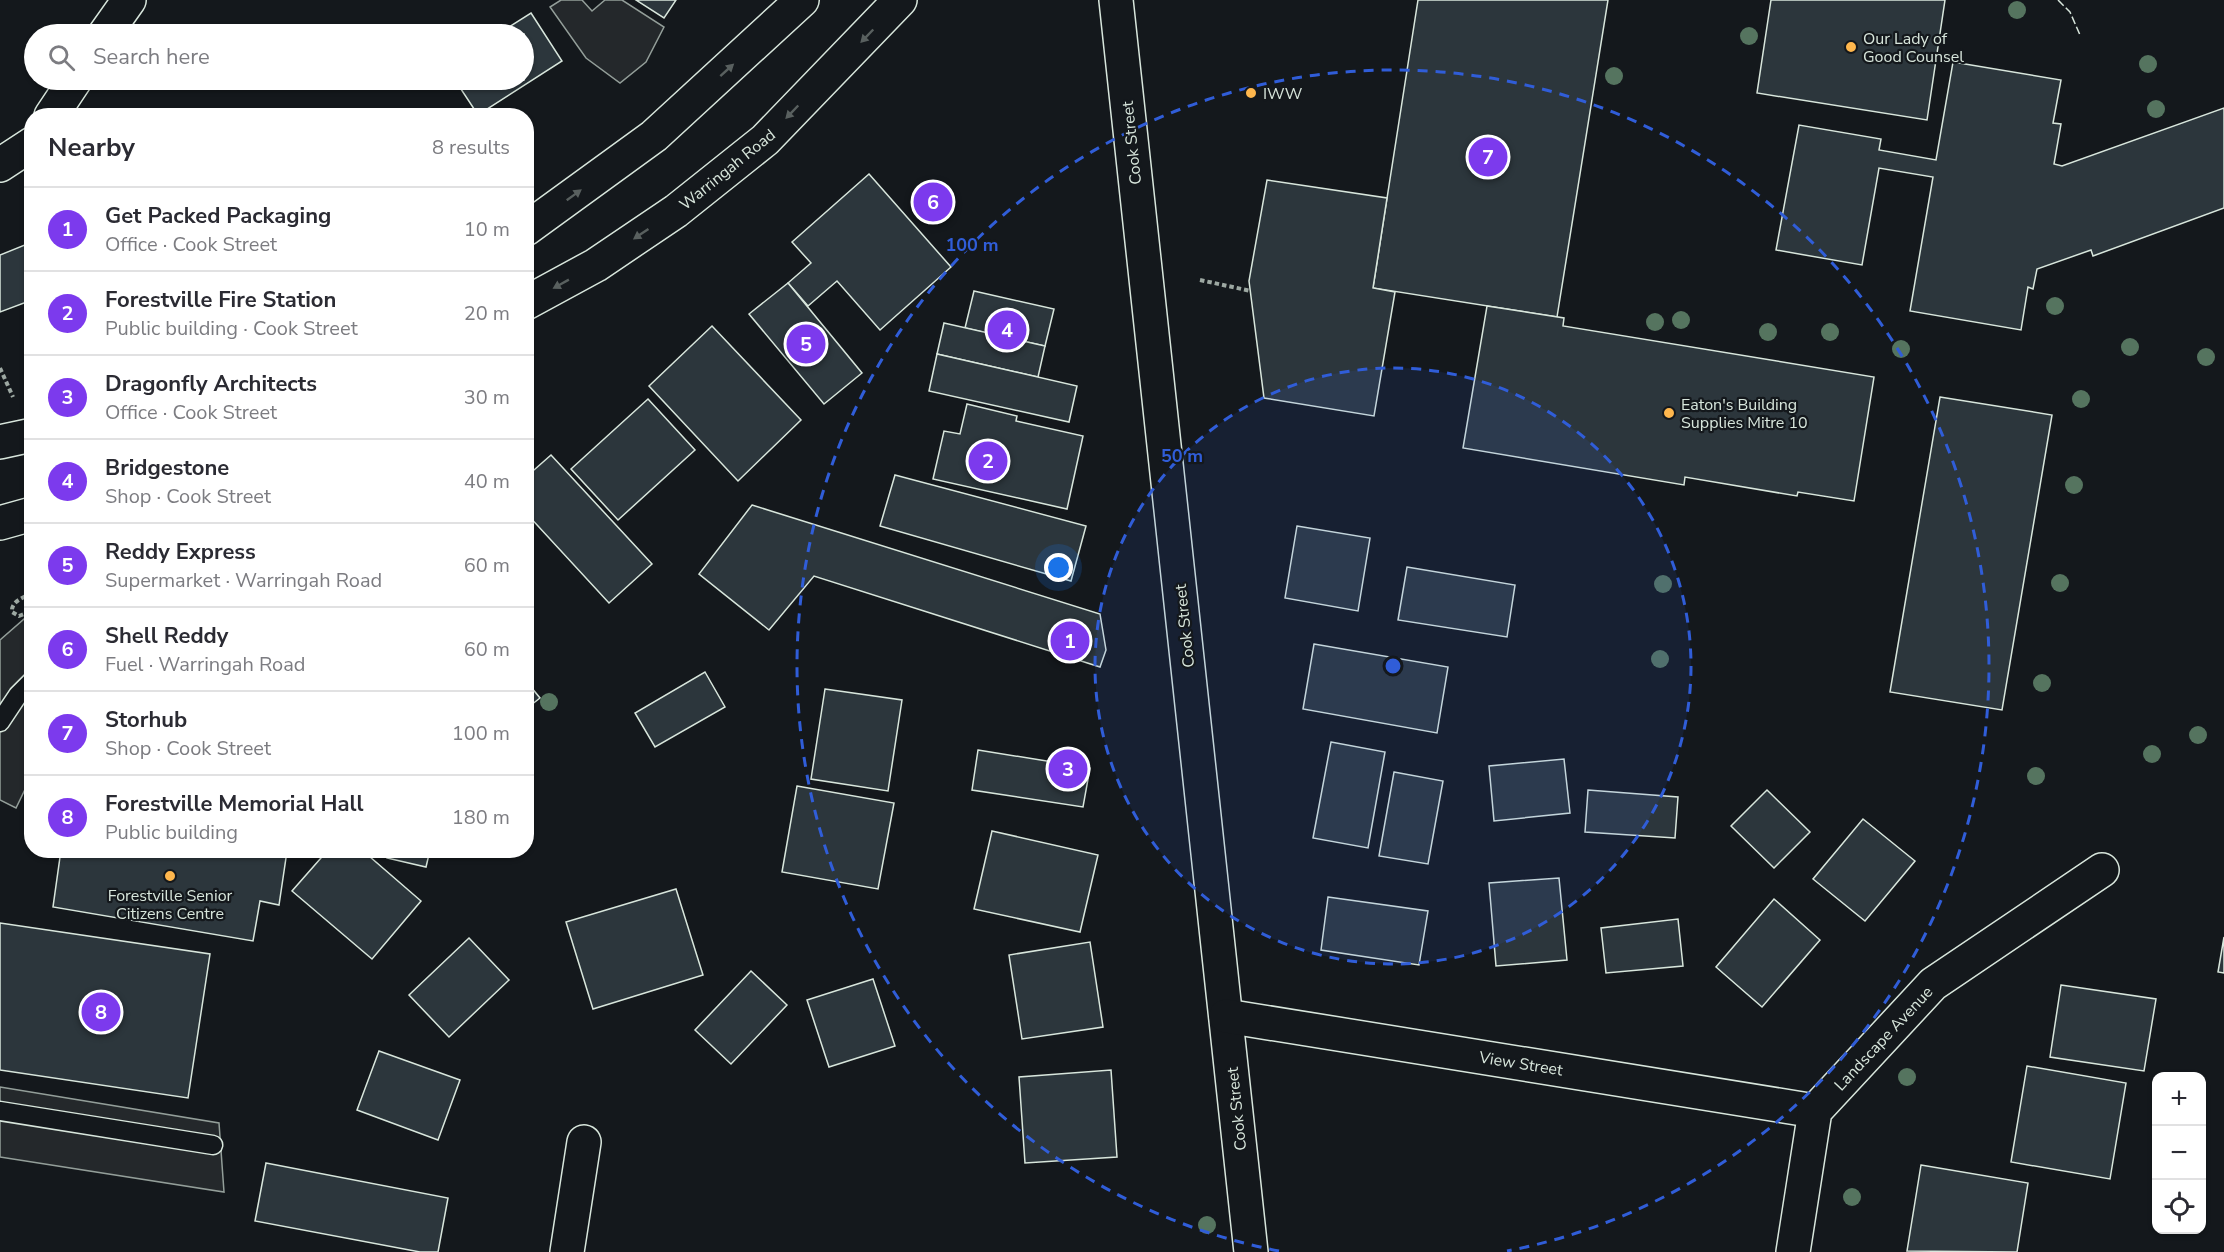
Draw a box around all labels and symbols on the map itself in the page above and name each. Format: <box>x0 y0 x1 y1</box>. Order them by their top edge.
one-way arrow <box>861 28 875 42</box>
place label: Our Lady of Good Counsel <box>1863 28 1964 68</box>
marker: Our Lady of Good Counsel <box>1844 40 1858 54</box>
one-way arrow <box>719 64 734 77</box>
place label: IWW <box>1263 83 1303 105</box>
marker: IWW <box>1244 86 1258 100</box>
street label: Cook Street <box>1117 100 1147 186</box>
one-way arrow <box>786 105 800 119</box>
street label: Warringah Road <box>675 124 780 215</box>
pin: 7 <box>1468 134 1508 180</box>
pin: 6 <box>914 180 952 224</box>
one-way arrow <box>565 189 581 201</box>
one-way arrow <box>633 229 649 240</box>
text: 100 m <box>945 233 999 257</box>
one-way arrow <box>552 279 569 289</box>
pin: 4 <box>988 308 1026 352</box>
pin: 5 <box>786 322 826 366</box>
place label: Eaton's Building Supplies Mitre 10 <box>1681 394 1808 434</box>
marker: Eaton's Building Supplies Mitre 10 <box>1662 406 1676 420</box>
pin: 2 <box>968 438 1008 484</box>
text: 50 m <box>1161 444 1203 468</box>
your location <box>1044 553 1073 582</box>
street label: Cook Street <box>1170 583 1200 669</box>
pin: 1 <box>1050 618 1090 664</box>
centre of rings <box>1383 656 1403 676</box>
pin: 3 <box>1048 746 1088 792</box>
marker: Forestville Senior Citizens Centre <box>163 869 177 883</box>
place label: Forestville Senior Citizens Centre <box>108 885 233 925</box>
street label: Landscape Avenue <box>1829 982 1938 1096</box>
pin: 8 <box>82 990 120 1034</box>
street label: View Street <box>1476 1046 1565 1082</box>
street label: Cook Street <box>1222 1066 1252 1152</box>

